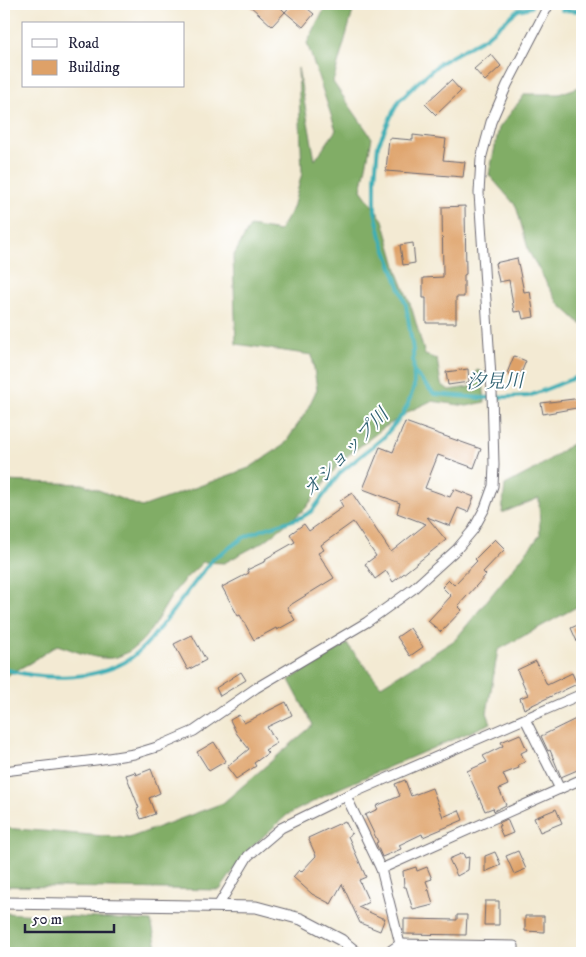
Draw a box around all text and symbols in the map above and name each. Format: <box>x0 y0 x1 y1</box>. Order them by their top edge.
legend <box>22 22 185 88</box>
text: Road <box>68 34 100 53</box>
text: Building <box>68 58 120 77</box>
water label: 汐見川 <box>466 370 526 394</box>
water label: オショップ川 <box>298 403 395 502</box>
scale bar <box>25 902 114 934</box>
text: 50 m <box>32 910 62 929</box>

